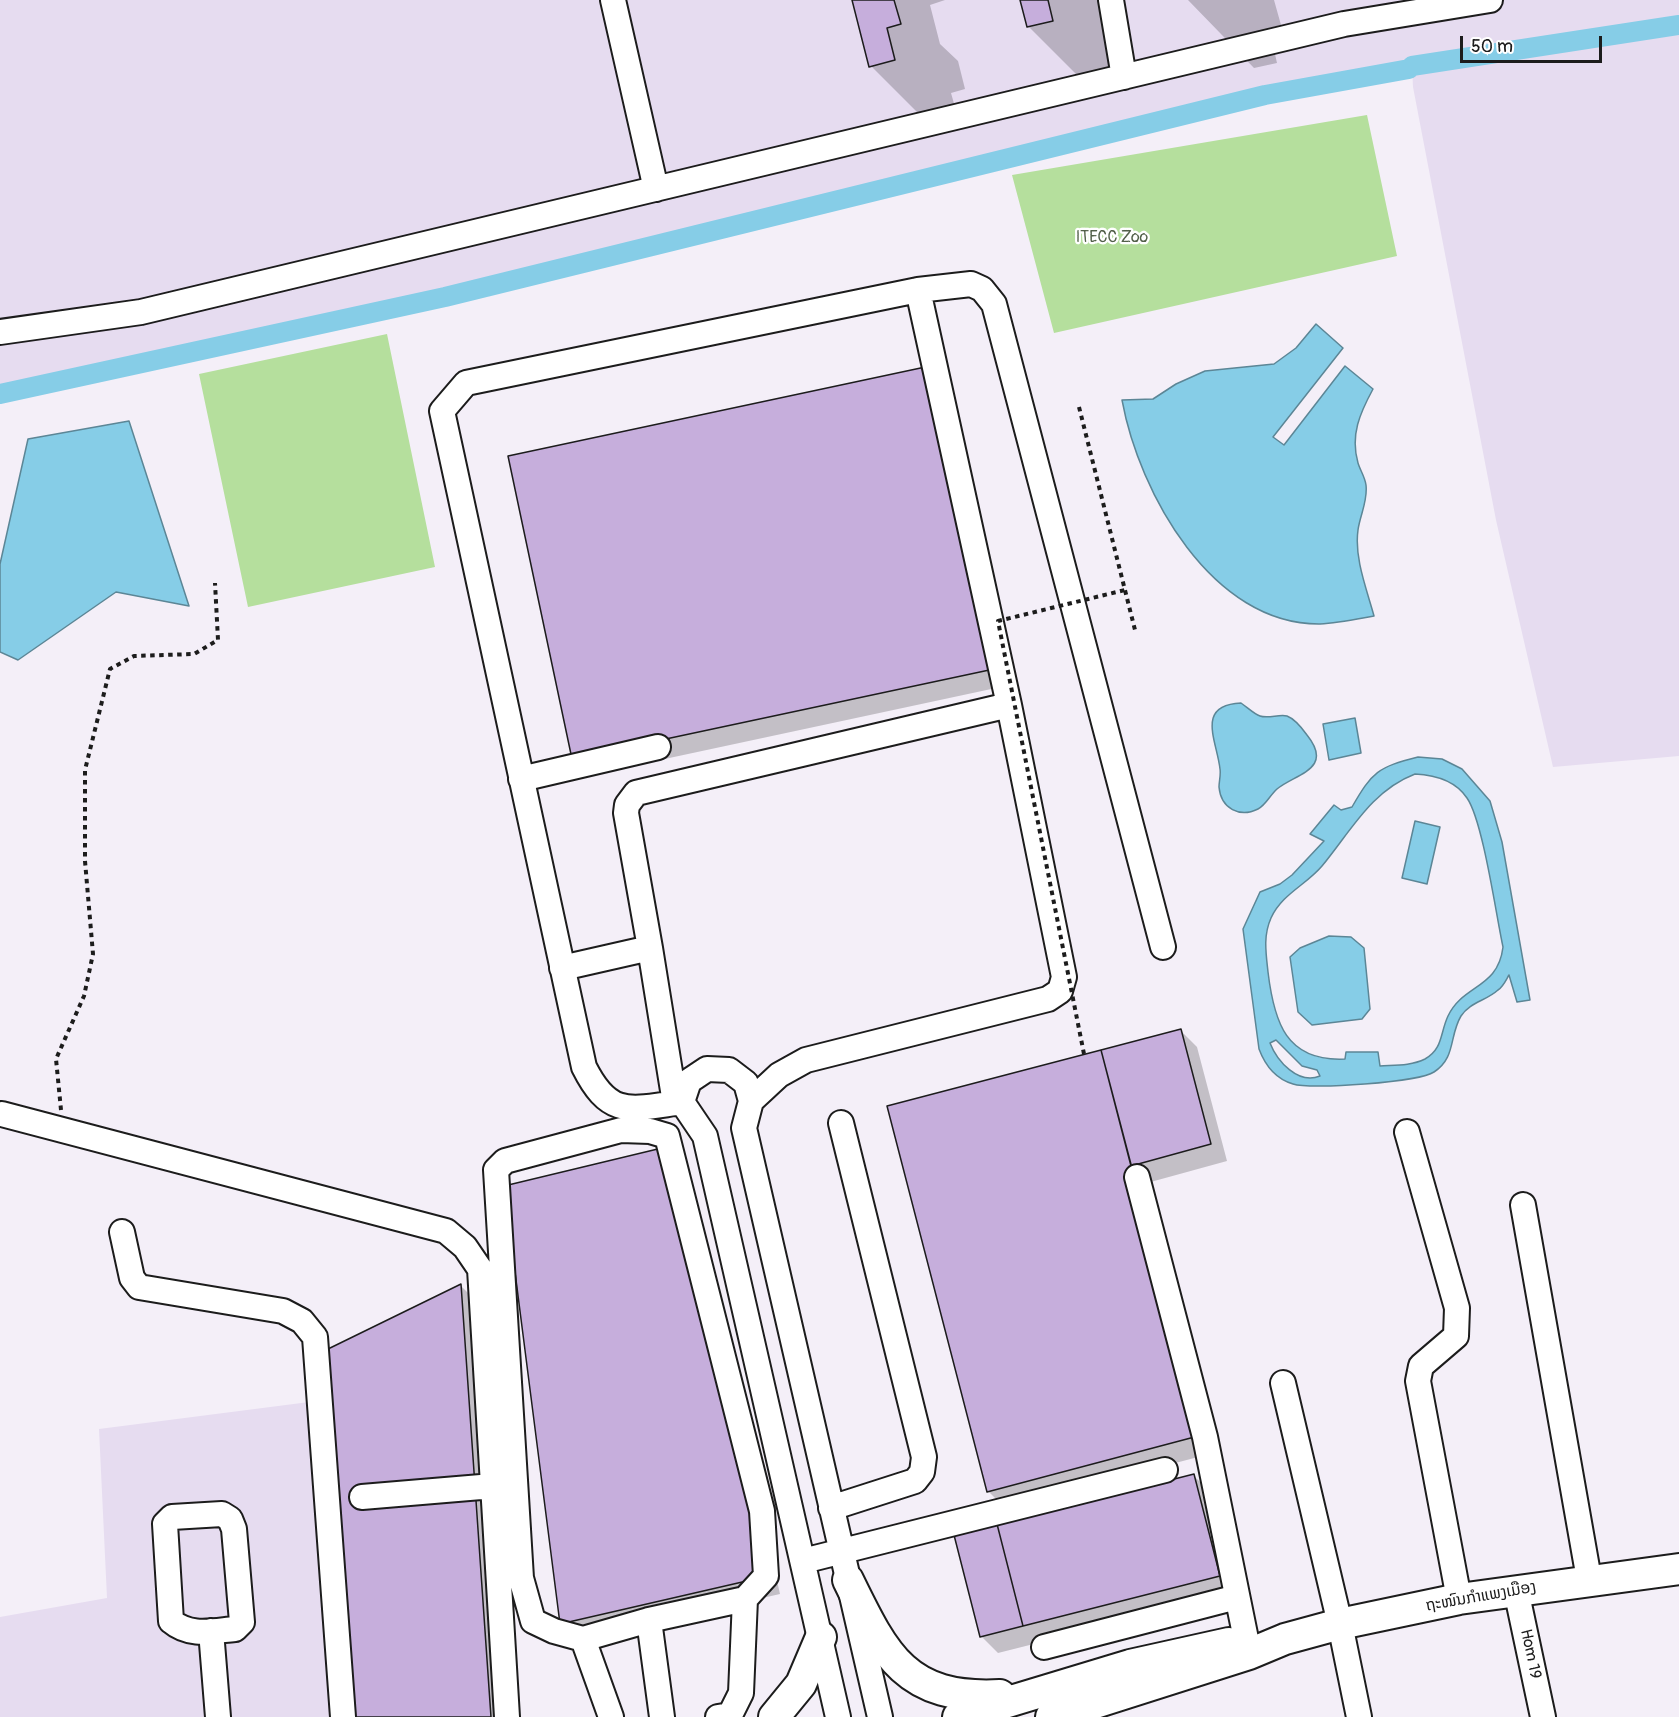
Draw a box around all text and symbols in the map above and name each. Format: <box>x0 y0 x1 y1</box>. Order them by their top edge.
scale bar <box>1463 24 1606 62</box>
text: 50 m <box>1471 35 1513 58</box>
park label: ITECC Zoo <box>1076 228 1148 248</box>
street label: ຖະໜົນກຳແພງເມືອງ <box>1424 1578 1538 1616</box>
street label: Hom 19 <box>1515 1627 1545 1681</box>

